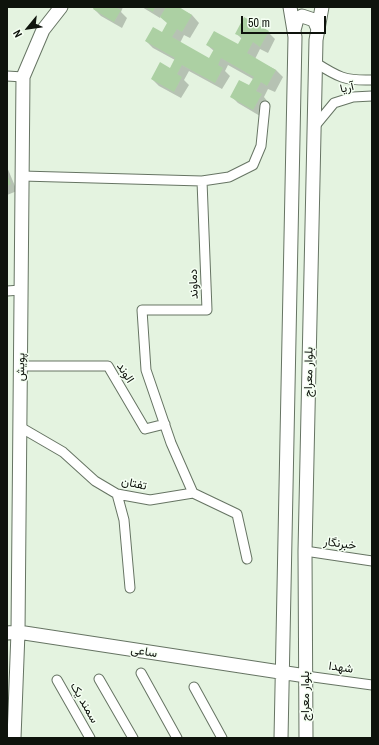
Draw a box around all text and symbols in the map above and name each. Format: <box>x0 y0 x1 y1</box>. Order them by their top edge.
north arrow <box>8 8 48 48</box>
scale bar <box>243 8 328 34</box>
text: 50 m <box>248 15 270 31</box>
text: N <box>10 28 25 40</box>
street label: آریا <box>339 79 355 97</box>
street label: دماوند <box>186 269 202 299</box>
street label: بلوار معراج <box>301 347 317 397</box>
street label: پویش <box>14 353 28 381</box>
street label: الوند <box>113 360 137 386</box>
street label: تفتان <box>120 474 148 494</box>
street label: خبرنگار <box>323 535 357 553</box>
street label: ساعی <box>130 643 158 661</box>
street label: شهدا <box>328 659 354 677</box>
street label: بلوار معراج <box>299 671 313 721</box>
street label: سمند یک <box>67 680 101 726</box>

